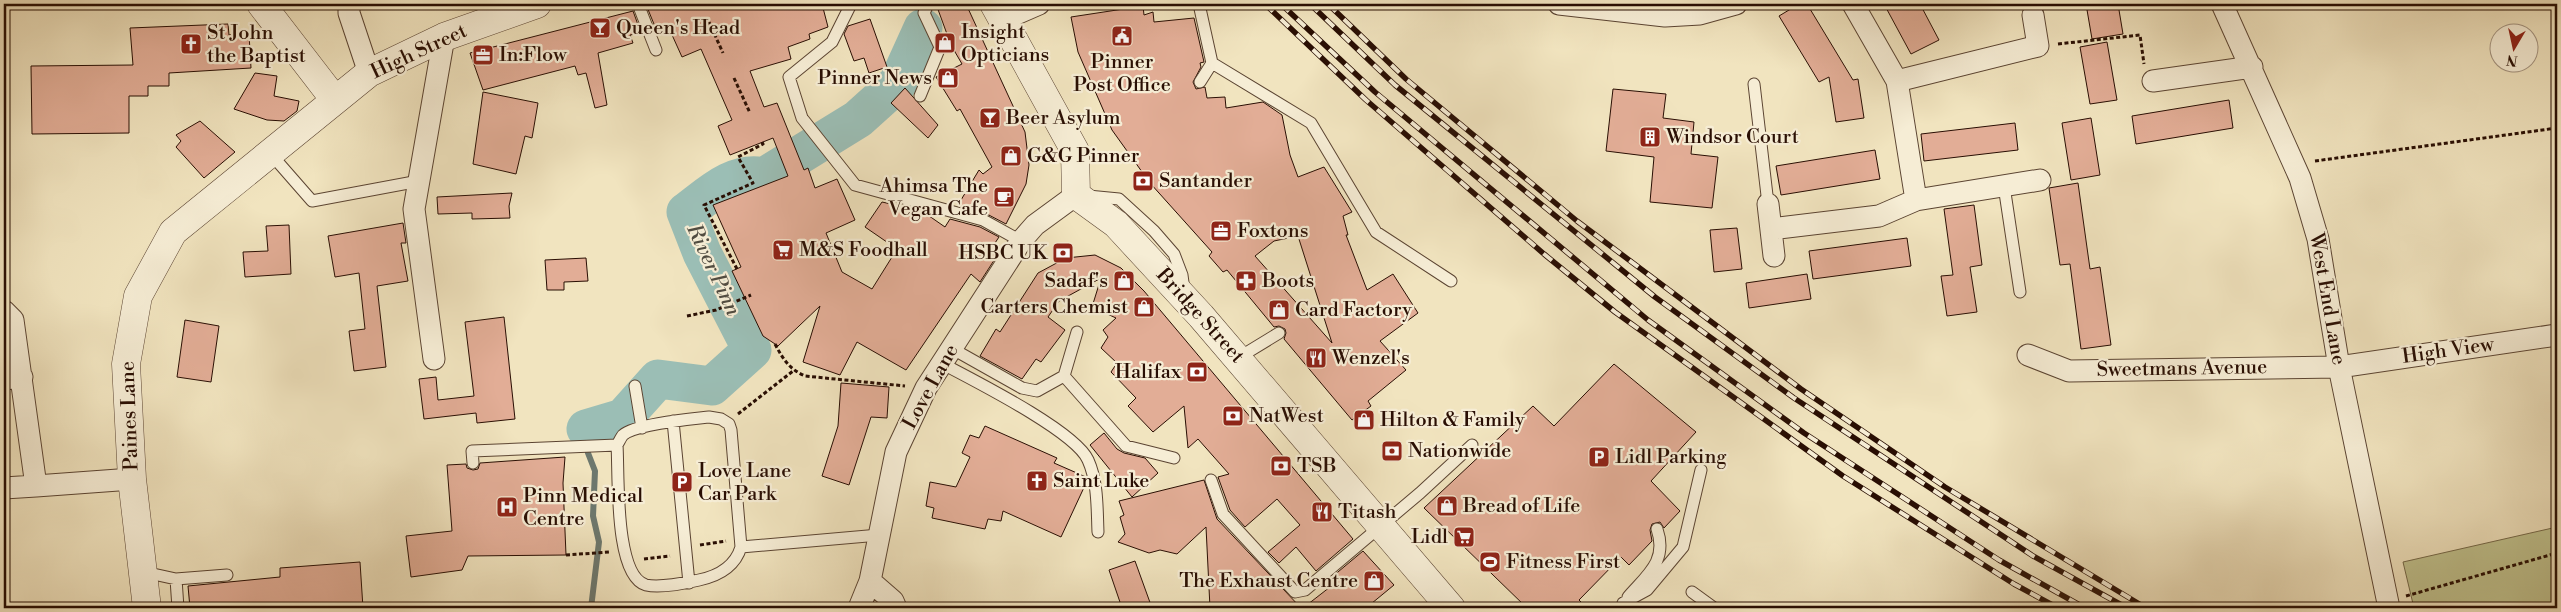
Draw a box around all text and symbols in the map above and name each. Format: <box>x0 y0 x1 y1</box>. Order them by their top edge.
bar icon: Queen's Head <box>588 16 612 40</box>
place label: Queen's Head <box>616 16 741 41</box>
street label: High Street <box>367 19 471 85</box>
place label: Insight Opticians <box>961 20 1049 68</box>
place label: St John the Baptist <box>207 21 306 69</box>
north arrow <box>2488 22 2538 72</box>
public building icon: Pinner Post Office <box>1110 24 1134 48</box>
shop icon: Insight Opticians <box>933 31 957 55</box>
church icon: St John the Baptist <box>179 32 203 56</box>
office icon: In:Flow <box>471 43 495 67</box>
place label: In:Flow <box>499 43 568 68</box>
place label: Pinner Post Office <box>1073 50 1171 98</box>
text: N <box>2505 50 2519 70</box>
place label: Pinner News <box>817 66 932 91</box>
shop icon: Pinner News <box>936 66 960 90</box>
bar icon: Beer Asylum <box>978 106 1002 130</box>
place label: Beer Asylum <box>1005 106 1121 131</box>
building icon: Windsor Court <box>1638 125 1662 149</box>
place label: Windsor Court <box>1665 125 1799 150</box>
shop icon: G&G Pinner <box>999 144 1023 168</box>
place label: G&G Pinner <box>1027 144 1140 169</box>
bank icon: Santander <box>1131 169 1155 193</box>
place label: Santander <box>1159 169 1252 194</box>
place label: Ahimsa The Vegan Cafe <box>879 174 988 222</box>
cafe icon: Ahimsa The Vegan Cafe <box>992 185 1016 209</box>
water label: River Pinn <box>680 219 746 320</box>
office icon: Foxtons <box>1209 219 1233 243</box>
place label: Foxtons <box>1237 219 1308 244</box>
street label: West End Lane <box>2303 230 2351 367</box>
supermarket icon: M&S Foodhall <box>771 238 795 262</box>
place label: M&S Foodhall <box>799 238 928 263</box>
place label: HSBC UK <box>958 241 1048 266</box>
bank icon: HSBC UK <box>1051 241 1075 265</box>
street label: Bridge Street <box>1150 262 1249 369</box>
place label: Sadaf's <box>1044 269 1108 294</box>
shop icon: Sadaf's <box>1112 269 1136 293</box>
pharmacy icon: Boots <box>1234 269 1258 293</box>
place label: Boots <box>1261 269 1314 294</box>
place label: Carters Chemist <box>981 295 1128 320</box>
shop icon: Carters Chemist <box>1132 295 1156 319</box>
shop icon: Card Factory <box>1267 298 1291 322</box>
place label: Card Factory <box>1295 298 1412 323</box>
street label: High View <box>2400 332 2497 370</box>
street label: Love Lane <box>897 340 965 434</box>
restaurant icon: Wenzel's <box>1304 346 1328 370</box>
place label: Wenzel's <box>1331 346 1410 371</box>
street label: Sweetmans Avenue <box>2097 355 2267 383</box>
place label: Halifax <box>1115 360 1182 385</box>
bank icon: Halifax <box>1185 360 1209 384</box>
street label: Paines Lane <box>116 361 144 471</box>
bank icon: NatWest <box>1221 404 1245 428</box>
place label: NatWest <box>1249 404 1324 429</box>
shop icon: Hilton & Family <box>1352 408 1376 432</box>
place label: Hilton & Family <box>1380 408 1525 433</box>
bank icon: Nationwide <box>1380 439 1404 463</box>
place label: Nationwide <box>1408 439 1511 464</box>
parking icon: Lidl Parking <box>1587 445 1611 469</box>
place label: Lidl Parking <box>1615 445 1727 470</box>
bank icon: TSB <box>1269 454 1293 478</box>
place label: TSB <box>1297 454 1337 479</box>
place label: Love Lane Car Park <box>698 459 791 507</box>
church icon: Saint Luke <box>1025 469 1049 493</box>
place label: Saint Luke <box>1053 469 1149 494</box>
parking icon: Love Lane Car Park <box>670 470 694 494</box>
place label: Pinn Medical Centre <box>523 484 643 532</box>
shop icon: Bread of Life <box>1435 494 1459 518</box>
place label: Bread of Life <box>1462 494 1580 519</box>
hospital icon: Pinn Medical Centre <box>495 495 519 519</box>
restaurant icon: Titash <box>1310 500 1334 524</box>
place label: Titash <box>1338 500 1397 525</box>
place label: Lidl <box>1411 525 1448 550</box>
supermarket icon: Lidl <box>1452 525 1476 549</box>
sports icon: Fitness First <box>1478 550 1502 574</box>
place label: Fitness First <box>1506 550 1620 575</box>
place label: The Exhaust Centre <box>1179 569 1358 594</box>
shop icon: The Exhaust Centre <box>1362 569 1386 593</box>

